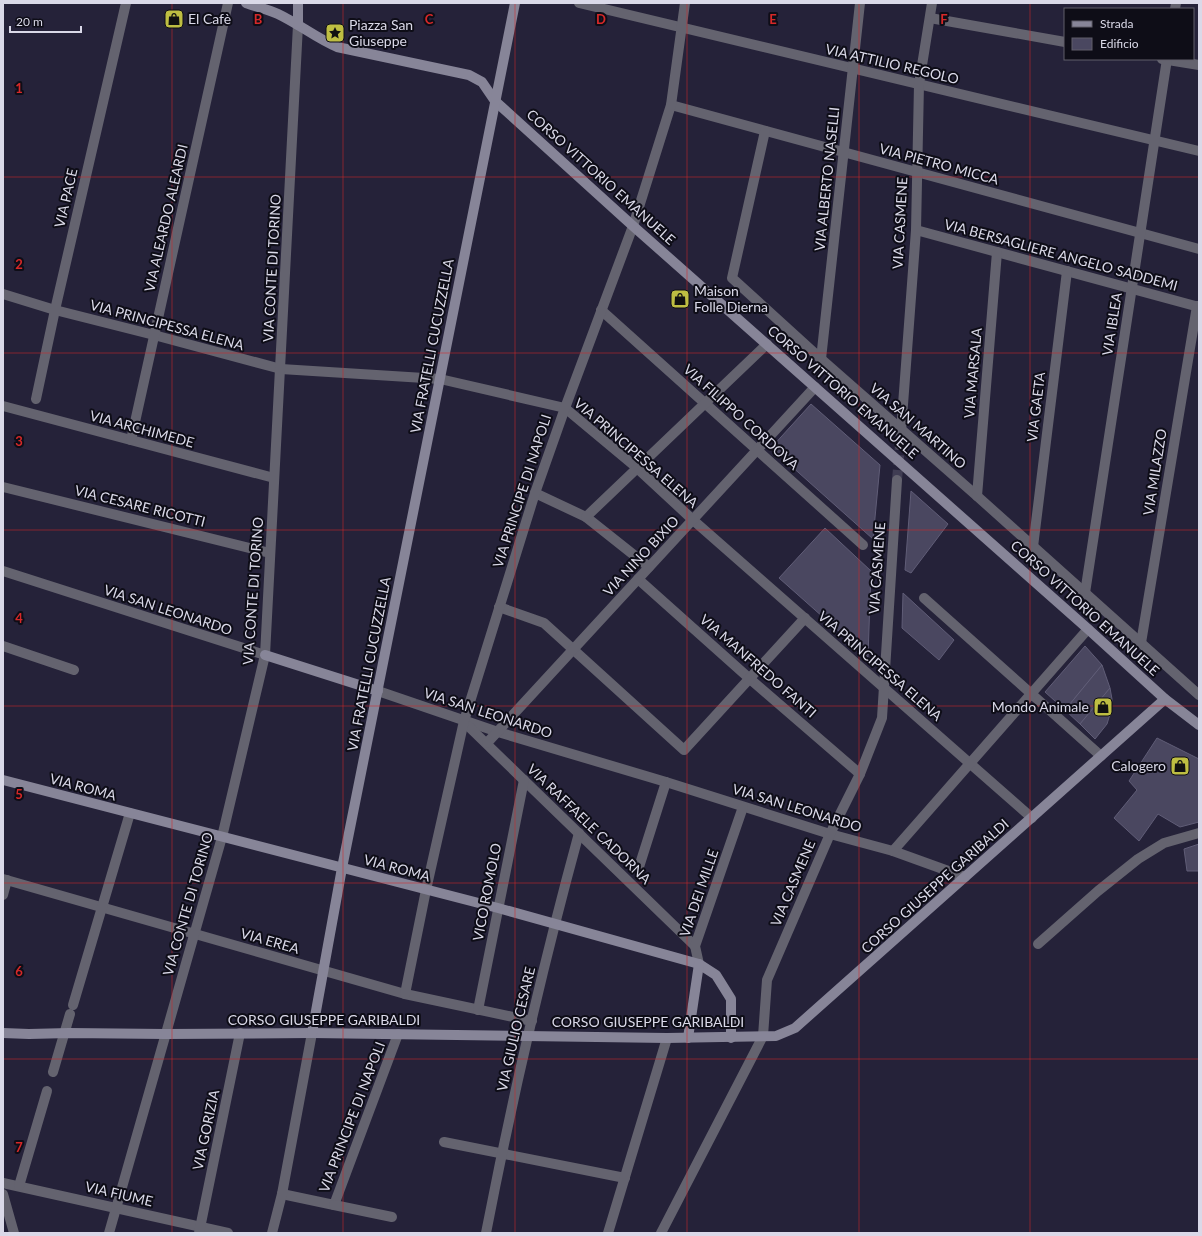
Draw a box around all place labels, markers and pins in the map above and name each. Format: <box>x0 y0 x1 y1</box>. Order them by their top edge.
shop icon: El Cafè <box>163 8 185 30</box>
place label: El Cafè <box>188 10 231 27</box>
place label: Piazza San Giuseppe <box>349 16 413 49</box>
place icon: Piazza San Giuseppe <box>324 22 346 44</box>
place label: Maison Folle Dierna <box>694 282 768 315</box>
shop icon: Maison Folle Dierna <box>669 288 691 310</box>
shop icon: Mondo Animale <box>1092 696 1114 718</box>
place label: Mondo Animale <box>992 698 1089 715</box>
shop icon: Calogero <box>1169 755 1191 777</box>
place label: Calogero <box>1111 757 1166 774</box>

